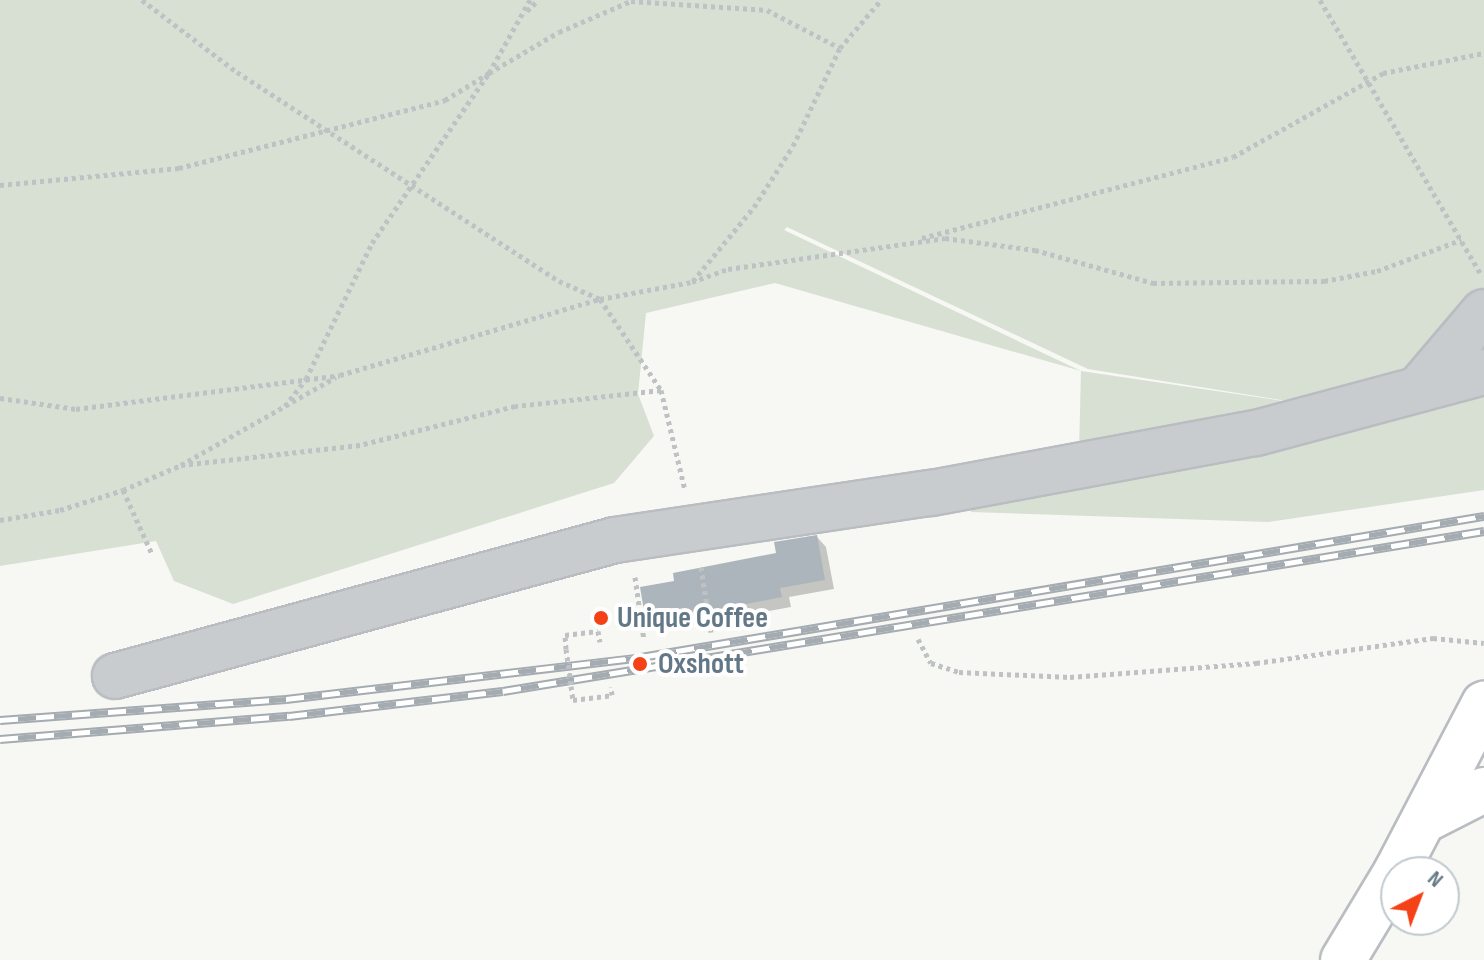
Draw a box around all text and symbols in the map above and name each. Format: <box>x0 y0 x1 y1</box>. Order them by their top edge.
place label: Unique Coffee <box>617 600 768 636</box>
marker: Unique Coffee <box>592 609 610 627</box>
place label: Oxshott <box>658 646 744 682</box>
marker: Oxshott <box>629 653 651 675</box>
north arrow <box>1380 856 1460 936</box>
text: N <box>1422 865 1448 893</box>

